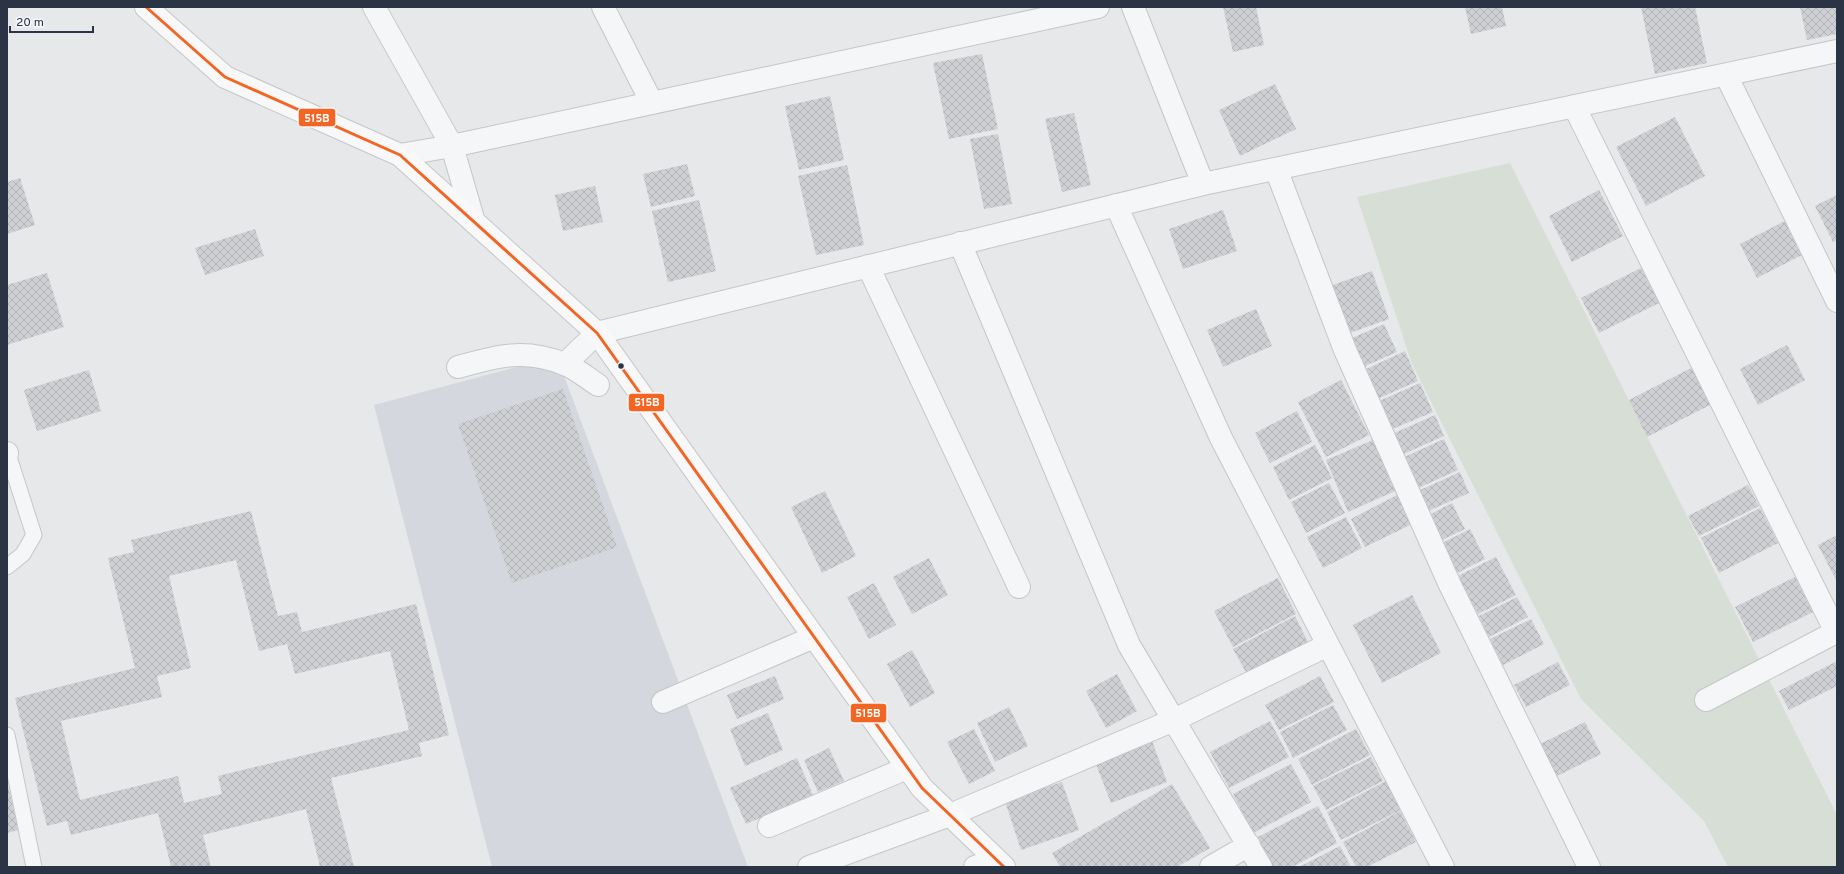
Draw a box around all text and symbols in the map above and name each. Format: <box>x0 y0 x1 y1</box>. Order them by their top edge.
scale bar <box>10 8 93 34</box>
text: 20 m <box>16 15 44 31</box>
line badge: 515B <box>298 108 336 127</box>
text: 515B <box>304 112 330 126</box>
unlabelled marker <box>616 361 626 371</box>
line badge: 515B <box>628 393 665 412</box>
text: 515B <box>634 396 660 410</box>
line badge: 515B <box>850 703 887 723</box>
text: 515B <box>855 707 881 721</box>

